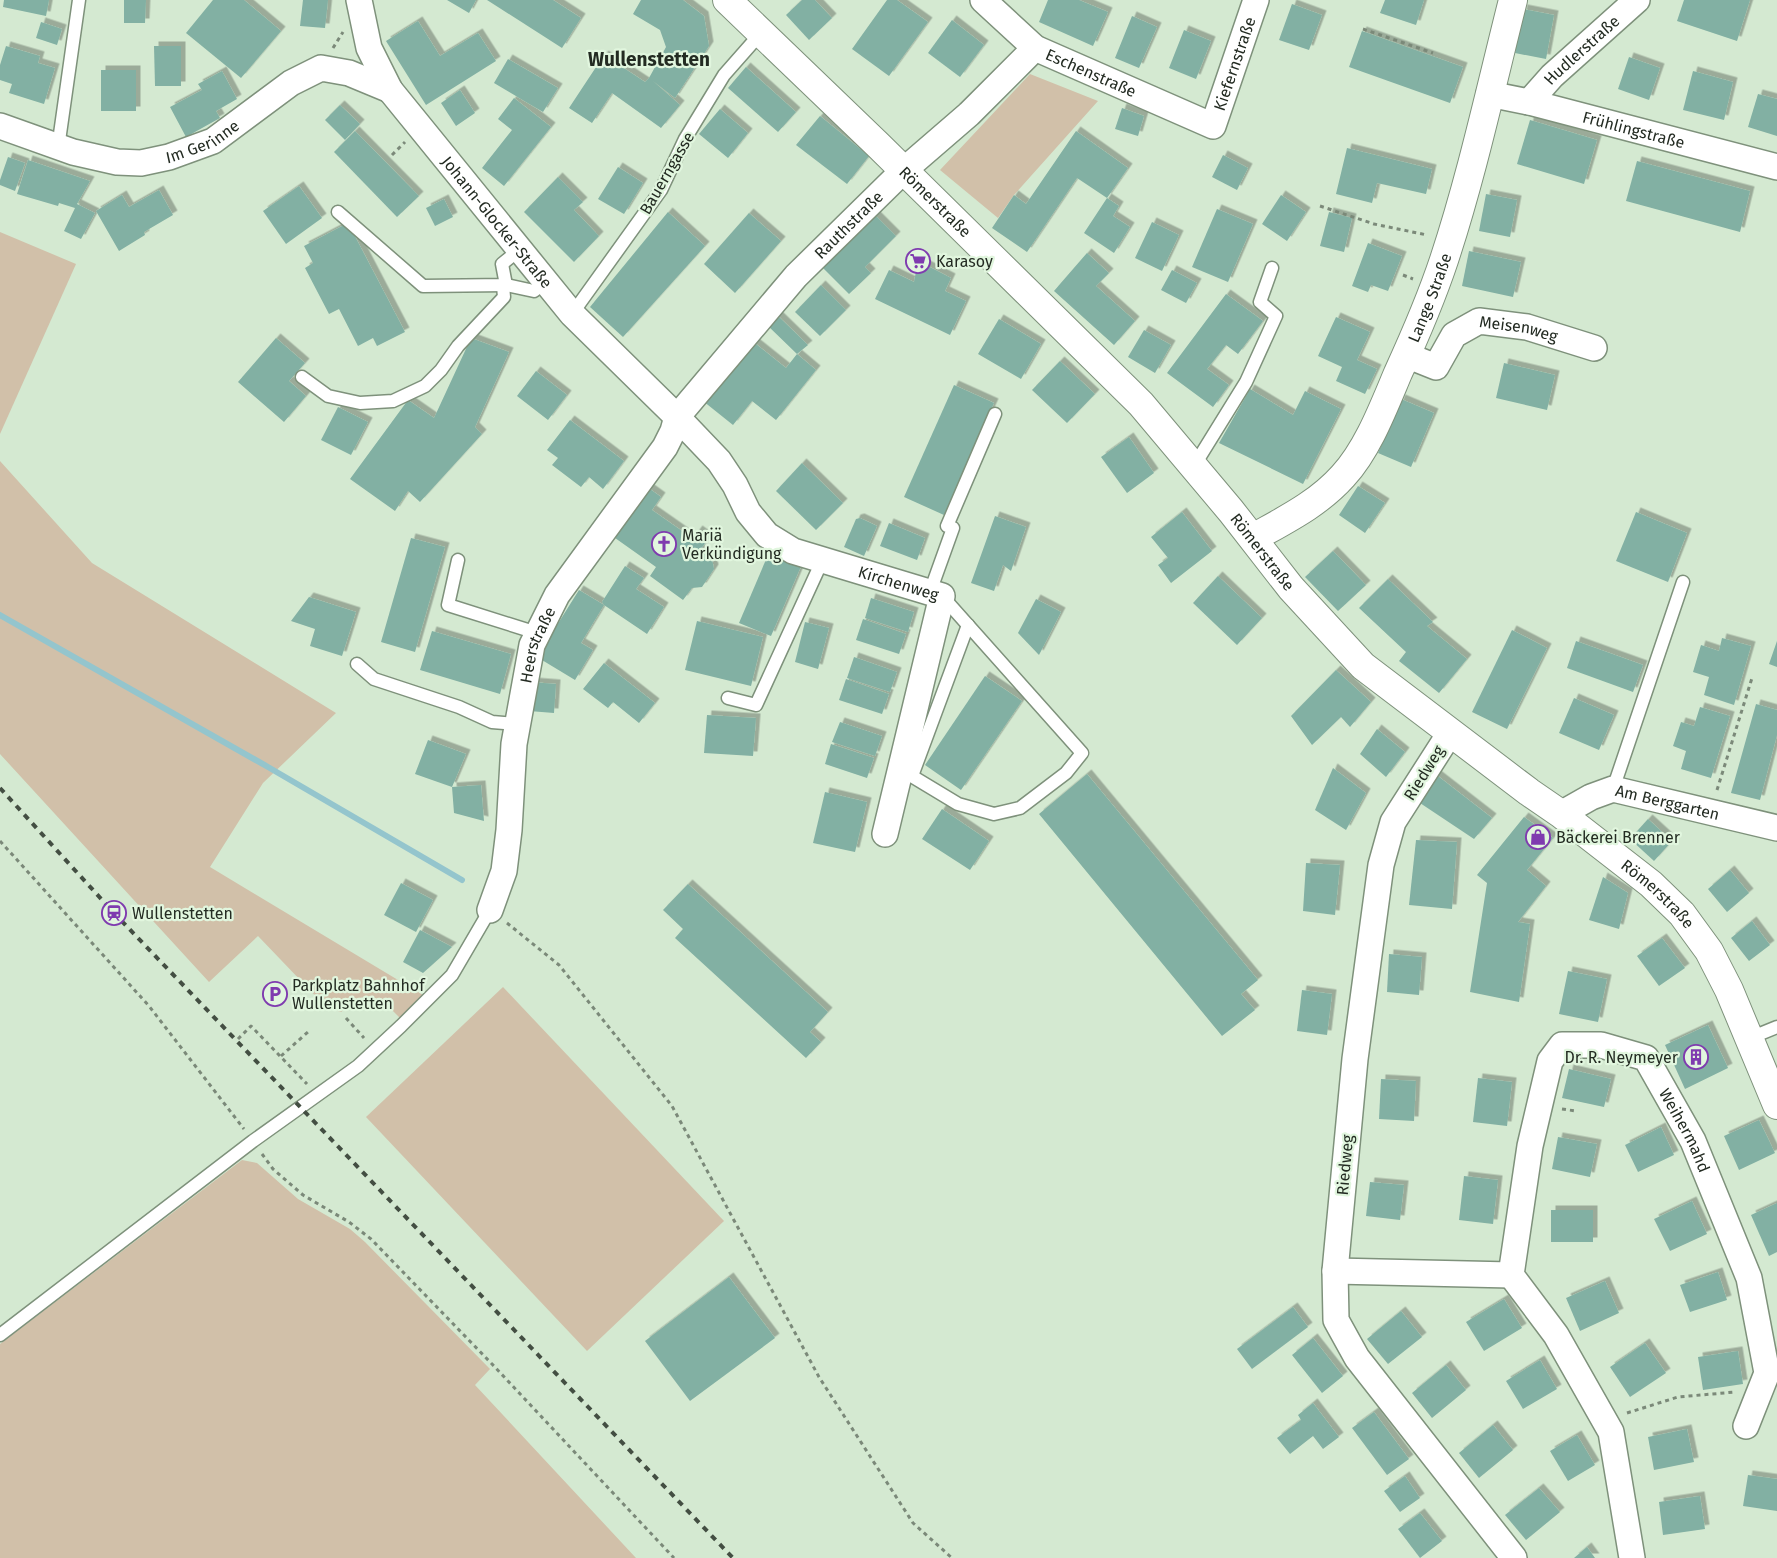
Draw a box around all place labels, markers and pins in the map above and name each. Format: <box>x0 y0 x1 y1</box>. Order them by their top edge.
supermarket icon: Karasoy <box>905 248 931 274</box>
place label: Karasoy <box>936 252 993 271</box>
place label: Mariä Verkündigung <box>682 526 782 563</box>
church icon: Mariä Verkündigung <box>651 531 677 557</box>
shop icon: Bäckerei Brenner <box>1525 824 1551 850</box>
place label: Bäckerei Brenner <box>1556 828 1681 847</box>
station icon: Wullenstetten <box>101 900 127 926</box>
place label: Wullenstetten <box>132 904 233 923</box>
place label: Parkplatz Bahnhof Wullenstetten <box>292 976 426 1013</box>
parking icon: Parkplatz Bahnhof Wullenstetten <box>262 981 288 1007</box>
building icon: Dr. R. Neymeyer <box>1683 1044 1709 1070</box>
place label: Dr. R. Neymeyer <box>1564 1048 1679 1067</box>

